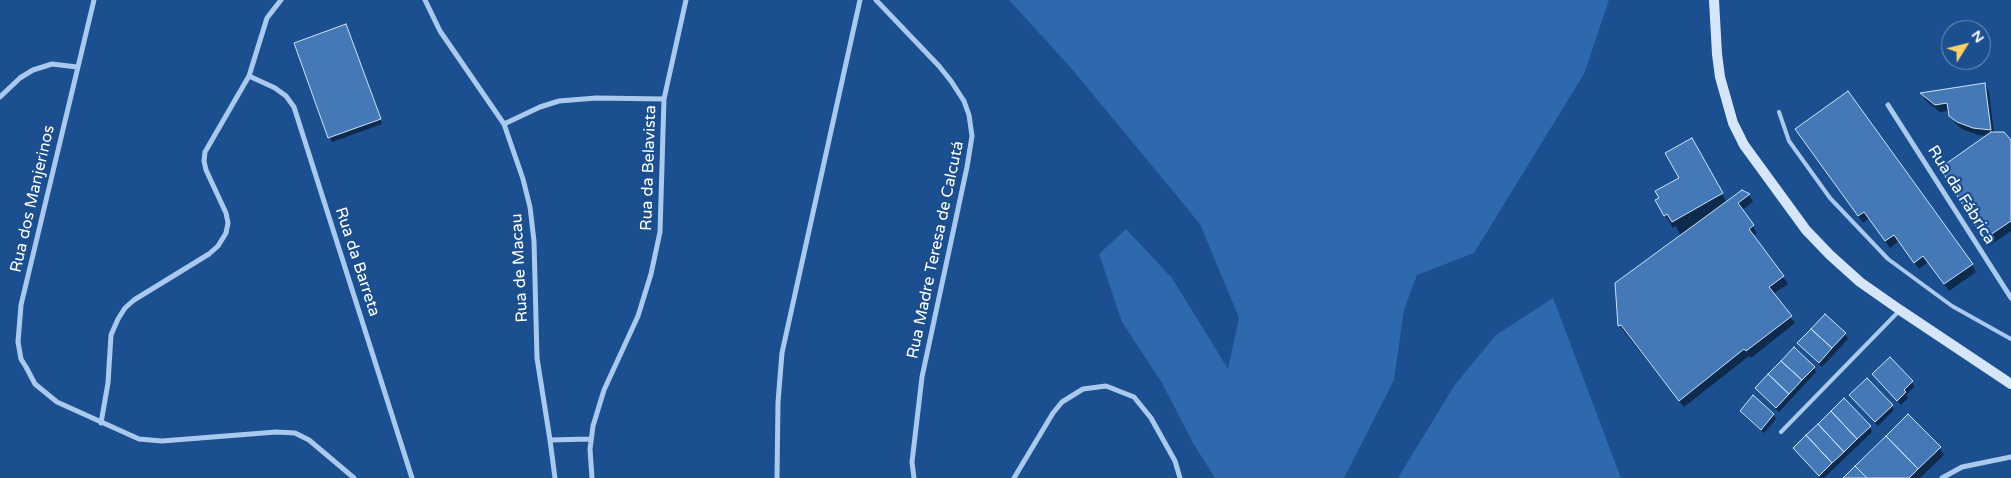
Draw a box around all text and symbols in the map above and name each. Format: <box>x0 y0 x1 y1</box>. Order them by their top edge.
north arrow <box>1941 20 1991 70</box>
text: N <box>1968 27 1988 46</box>
street label: Rua da Belavista <box>637 105 661 231</box>
street label: Rua dos Manjerinos <box>7 124 59 274</box>
street label: Rua Madre Teresa de Calcutá <box>904 139 968 361</box>
street label: Rua da Fábrica <box>1923 142 1999 248</box>
street label: Rua da Barreta <box>330 205 384 319</box>
street label: Rua de Macau <box>508 213 532 323</box>

